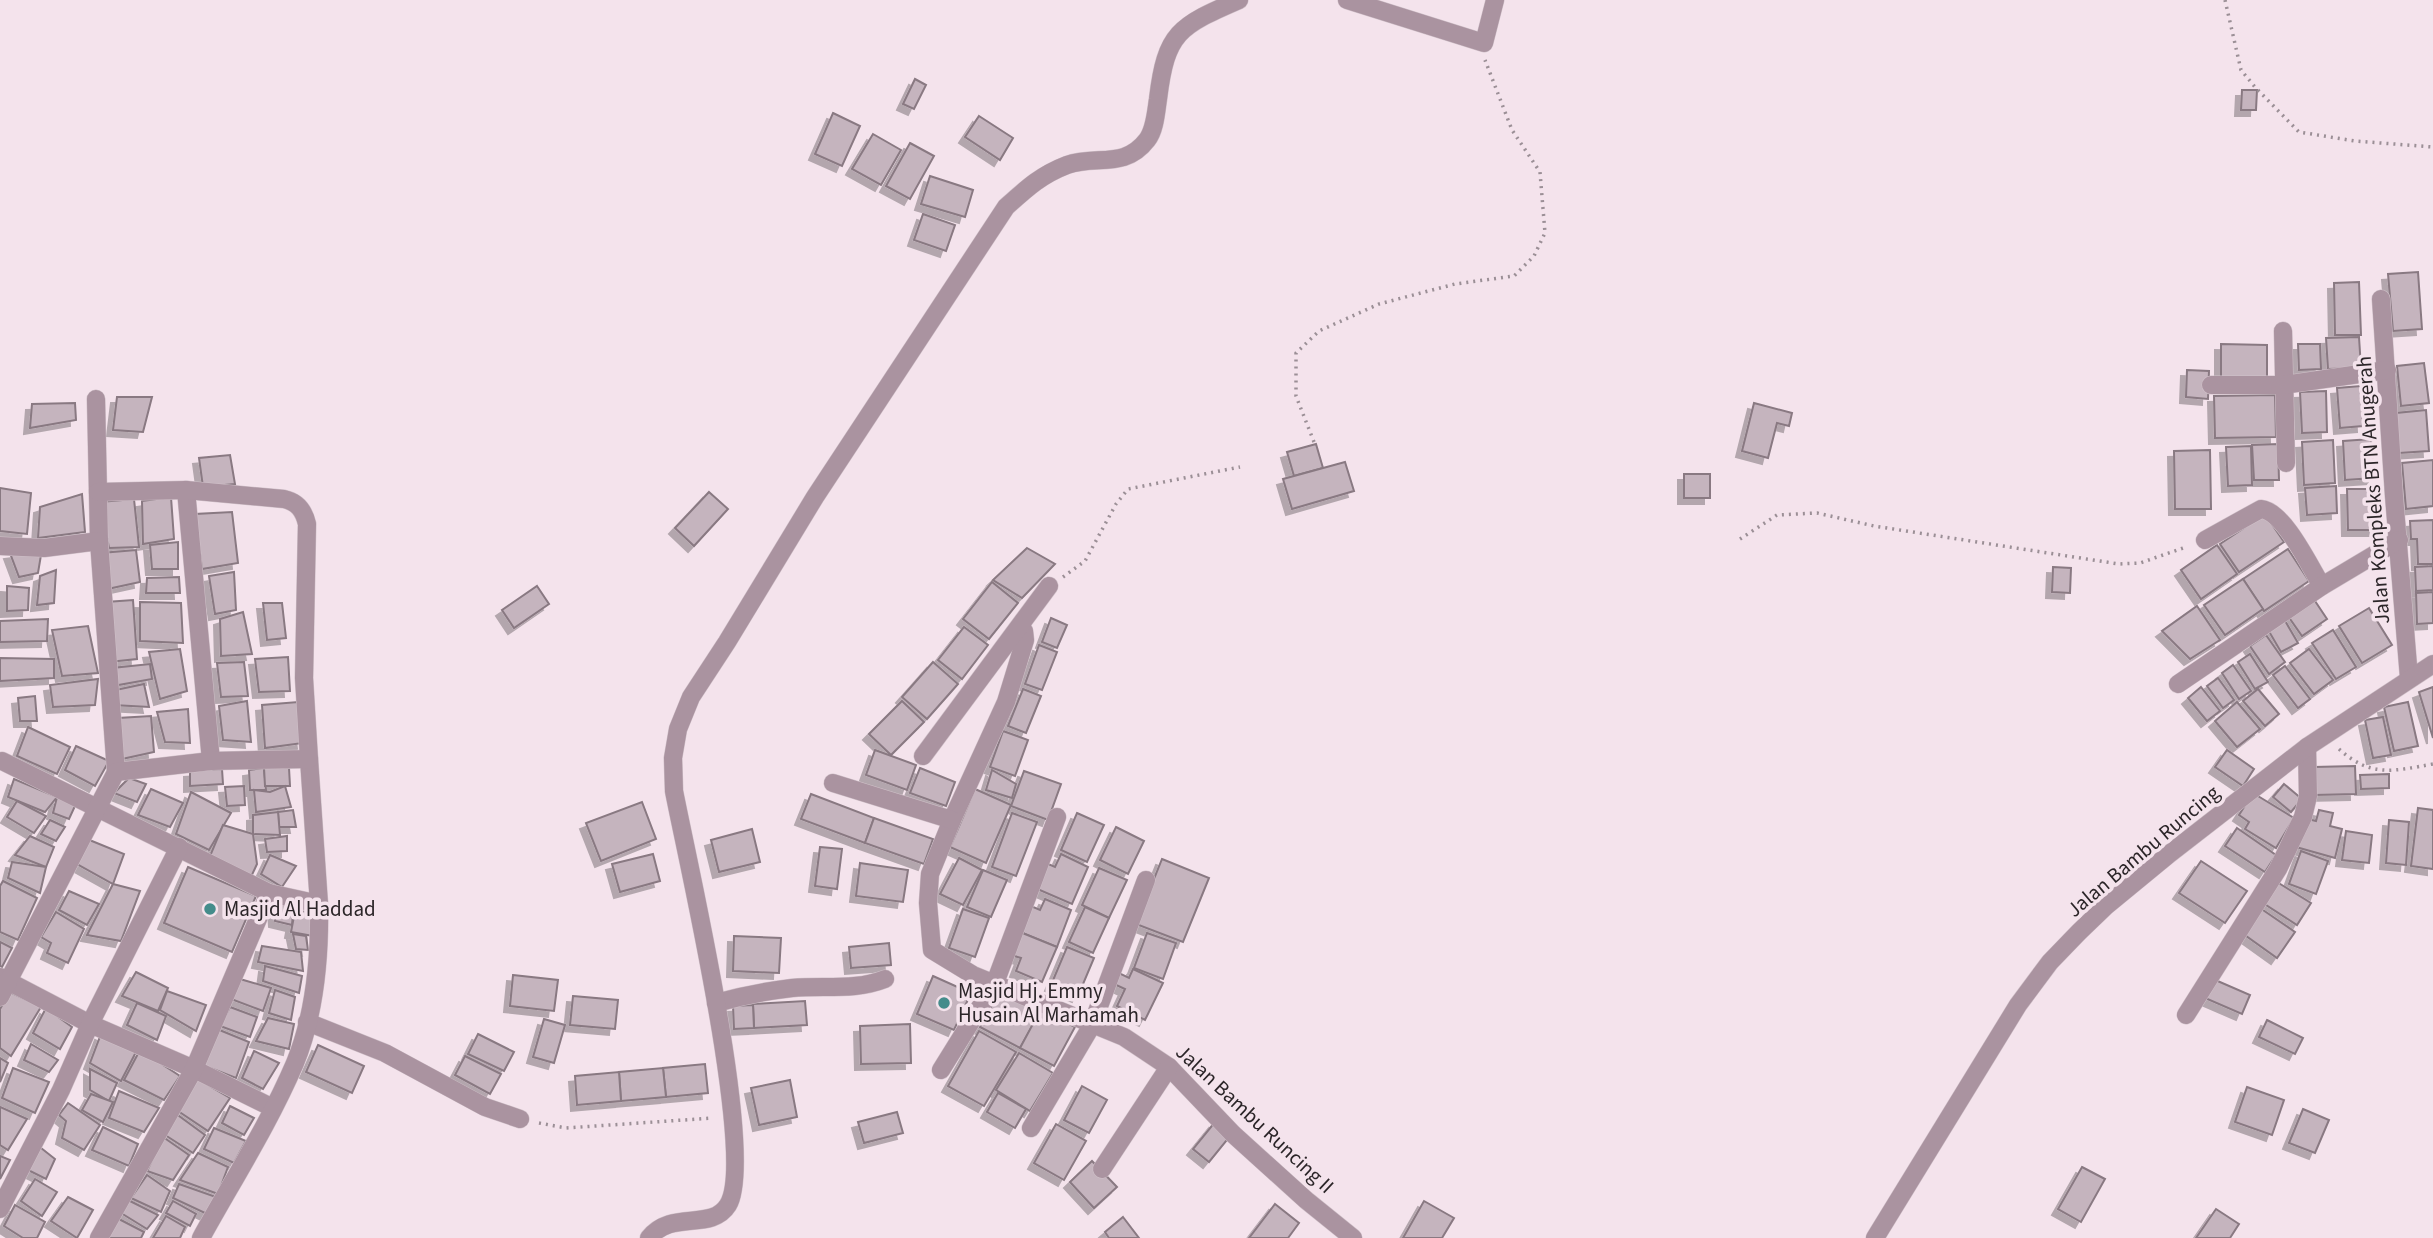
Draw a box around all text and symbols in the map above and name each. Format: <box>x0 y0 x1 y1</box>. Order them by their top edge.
street label: Jalan Kompleks BTN Anugerah <box>2349 355 2397 625</box>
street label: Jalan Bambu Runcing <box>2060 778 2226 924</box>
place label: Masjid Al Haddad <box>224 894 376 924</box>
marker: Masjid Al Haddad <box>202 901 218 917</box>
place label: Masjid Hj. Emmy Husain Al Marhamah <box>958 976 1139 1030</box>
marker: Masjid Hj. Emmy Husain Al Marhamah <box>936 995 952 1011</box>
street label: Jalan Bambu Runcing II <box>1169 1038 1341 1200</box>

